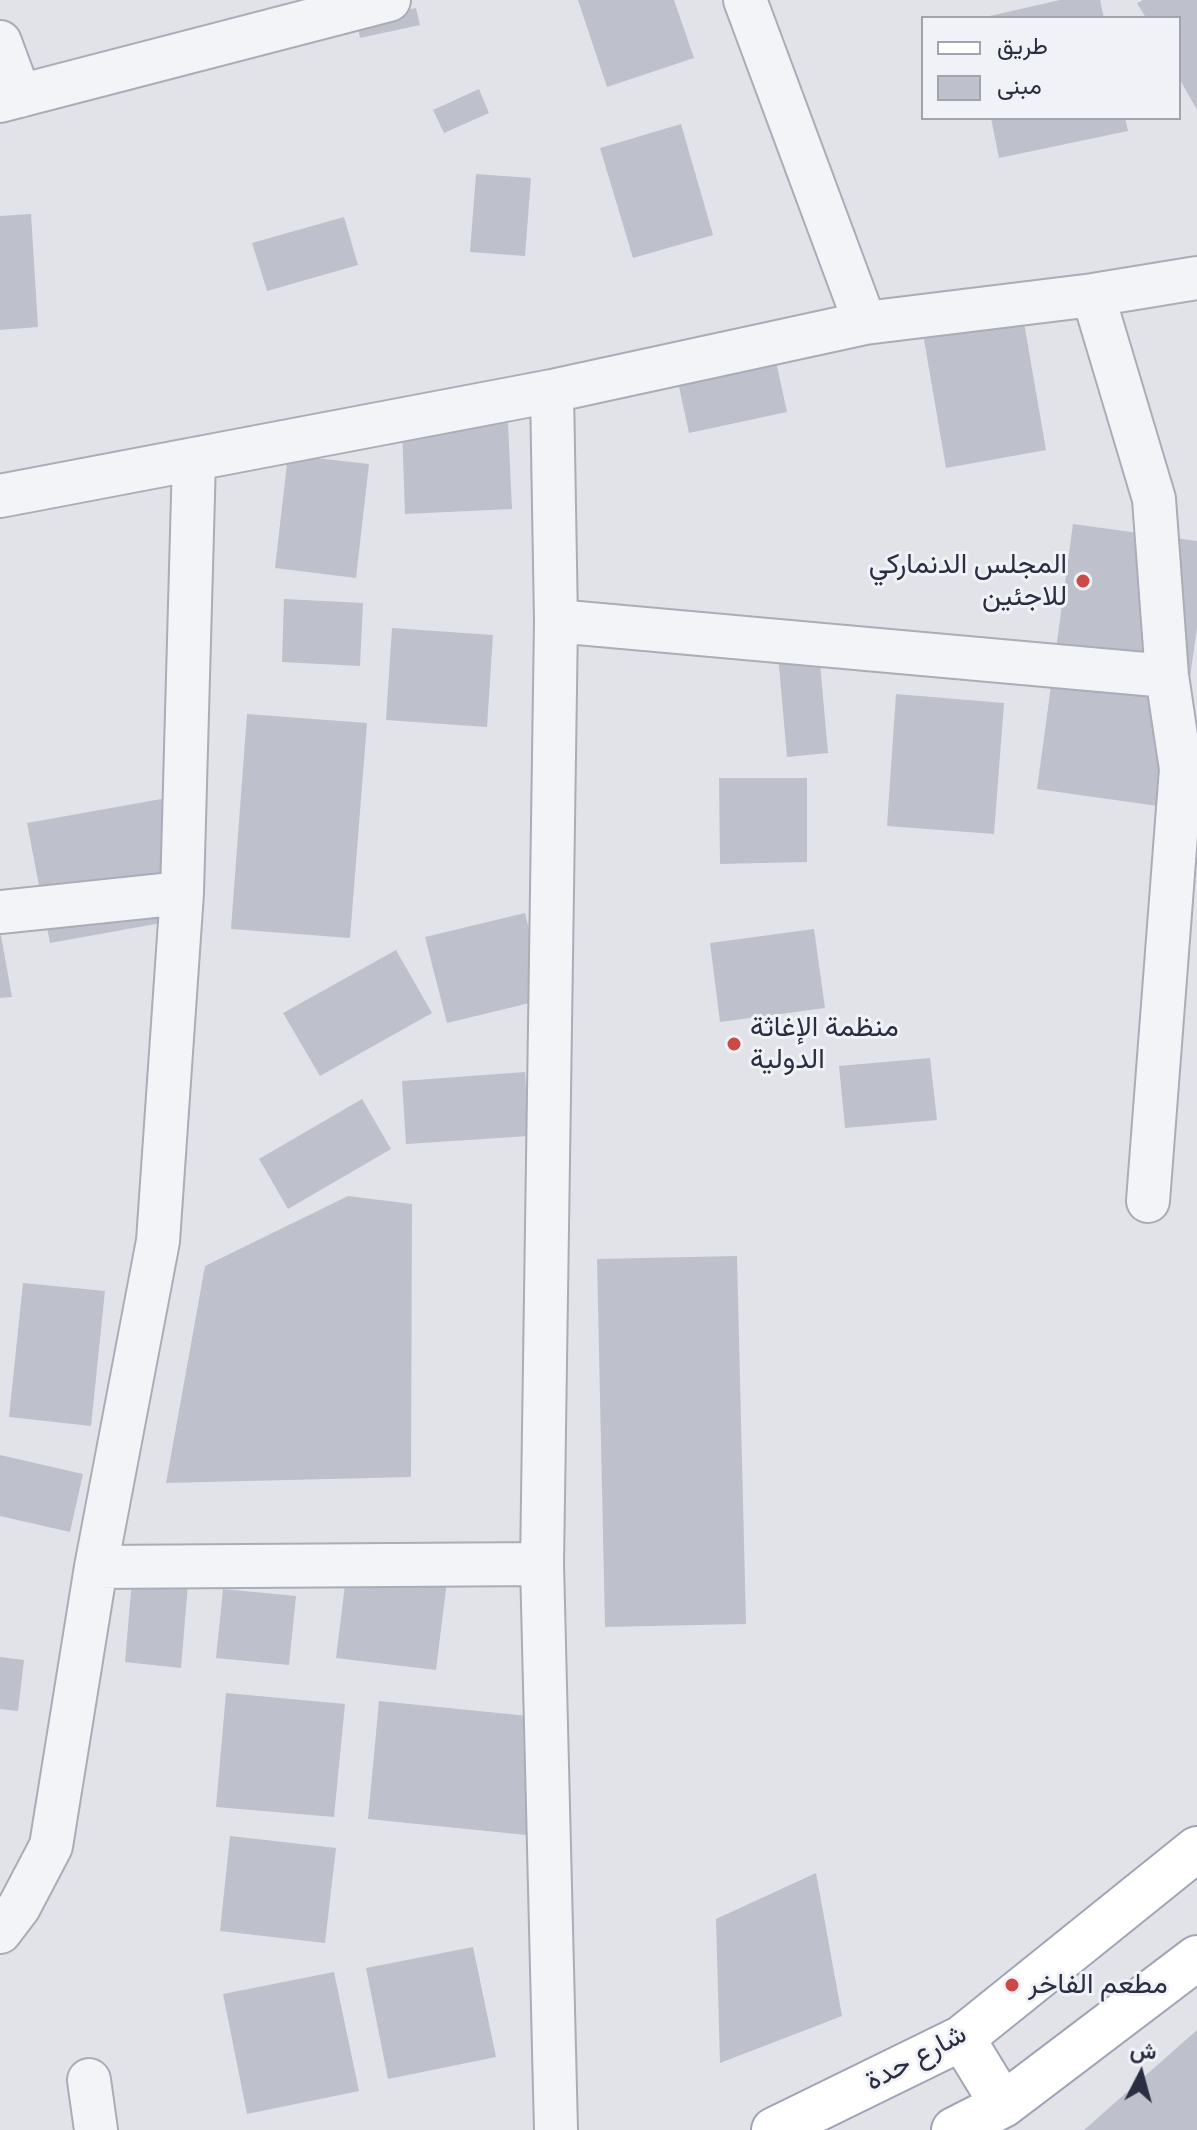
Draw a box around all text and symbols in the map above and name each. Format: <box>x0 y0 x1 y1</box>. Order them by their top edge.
legend <box>921 16 1181 120</box>
text: طريق <box>997 29 1048 61</box>
text: مبنى <box>997 69 1042 101</box>
place label: المجلس الدنماركي للاجئين <box>869 548 1067 614</box>
marker: المجلس الدنماركي للاجئين <box>1074 572 1092 590</box>
place label: منظمة الإغاثة الدولية <box>750 1011 899 1077</box>
marker: منظمة الإغاثة الدولية <box>725 1035 743 1053</box>
place label: مطعم الفاخر <box>1028 1968 1168 2002</box>
marker: مطعم الفاخر <box>1003 1976 1021 1994</box>
street label: شارع حدة <box>860 2017 972 2099</box>
north arrow <box>1101 2034 1181 2114</box>
text: ش <box>1129 2034 1158 2065</box>

